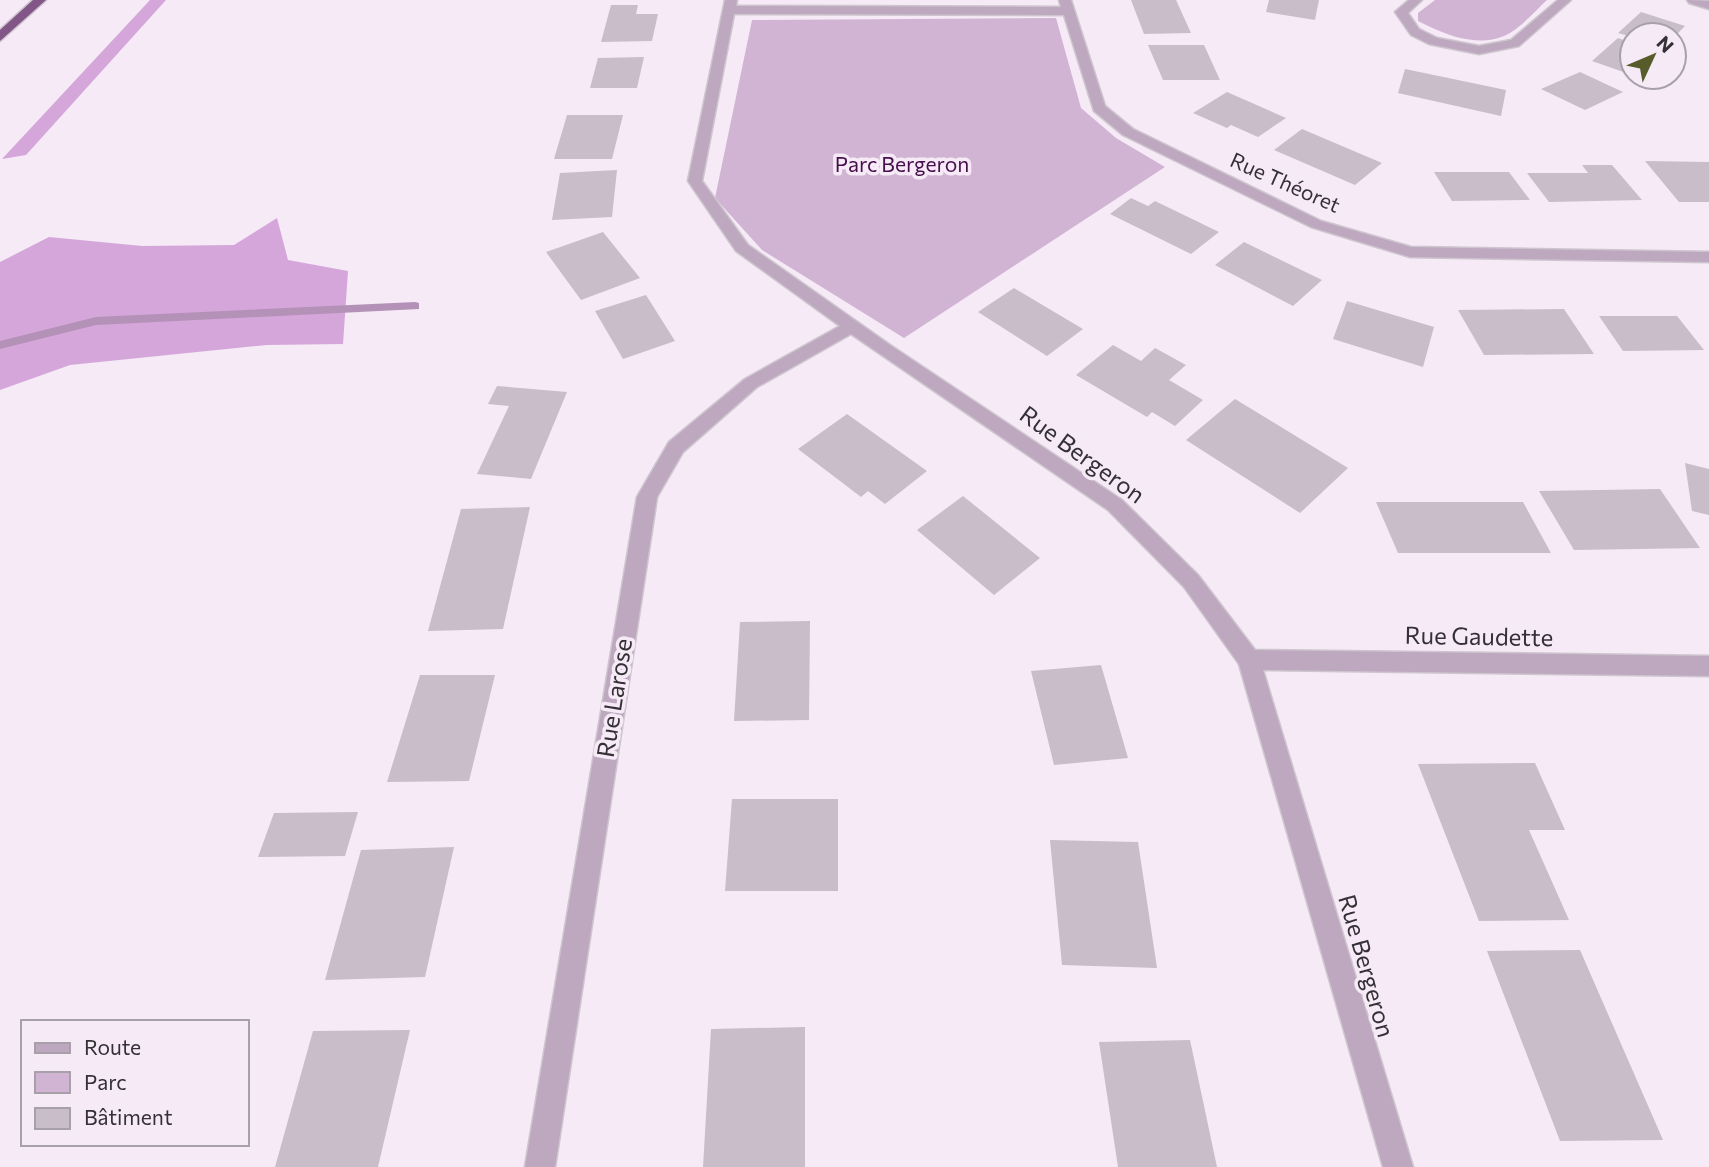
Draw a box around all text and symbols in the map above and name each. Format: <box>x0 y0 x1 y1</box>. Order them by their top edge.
north arrow <box>1618 21 1688 91</box>
text: N <box>1652 31 1679 57</box>
street label: Rue Théoret <box>1227 146 1344 217</box>
park label: Parc Bergeron <box>835 151 969 176</box>
street label: Rue Bergeron <box>1015 399 1151 509</box>
street label: Rue Gaudette <box>1404 620 1554 651</box>
street label: Rue Larose <box>590 636 637 759</box>
street label: Rue Bergeron <box>1333 891 1402 1040</box>
legend <box>21 1020 248 1146</box>
text: Route <box>84 1034 141 1059</box>
text: Parc <box>84 1069 127 1094</box>
text: Bâtiment <box>84 1104 173 1129</box>

